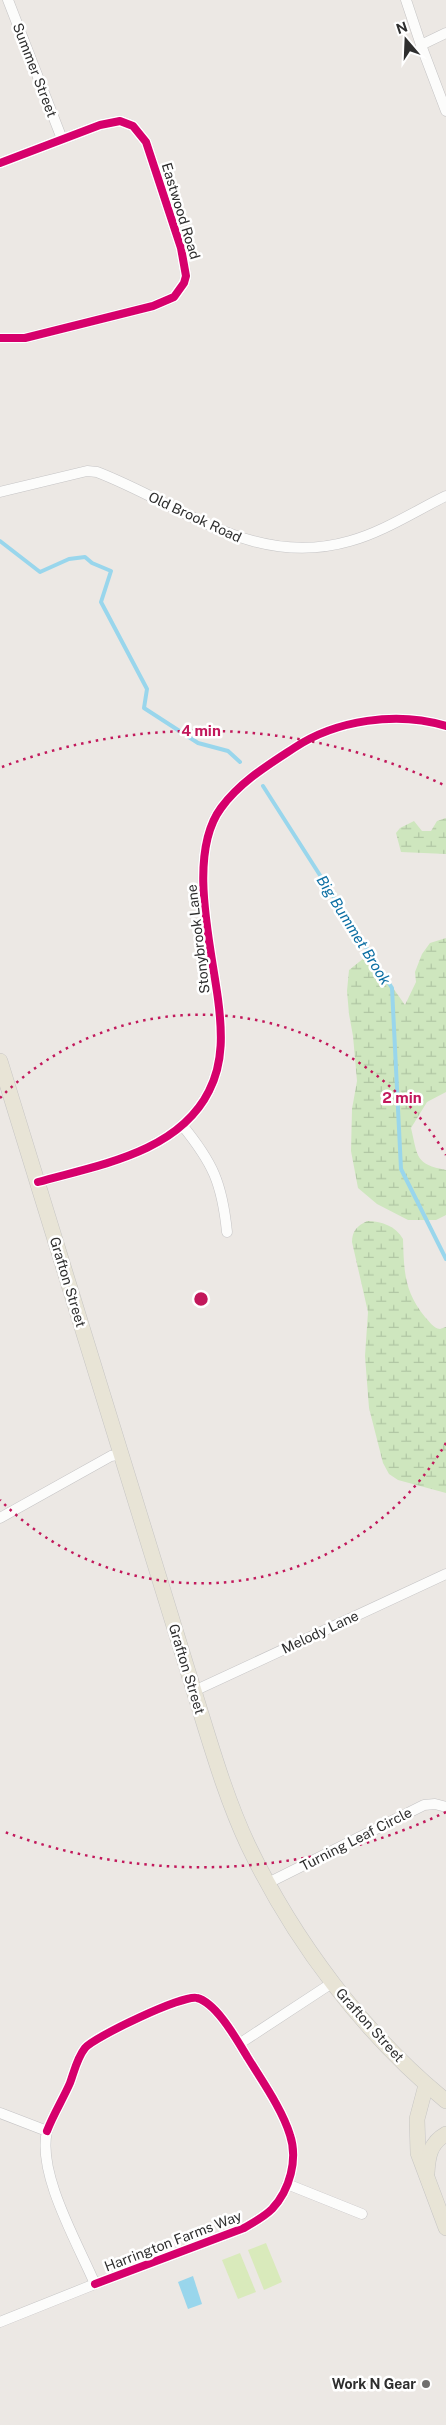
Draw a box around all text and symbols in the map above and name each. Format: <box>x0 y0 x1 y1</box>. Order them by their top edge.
north arrow <box>381 15 431 65</box>
text: N <box>394 18 410 37</box>
street label: Summer Street <box>10 21 60 119</box>
street label: Eastwood Road <box>159 161 203 261</box>
street label: Old Brook Road <box>146 488 244 546</box>
text: 4 min <box>181 722 221 739</box>
water label: Big Bummet Brook <box>313 872 395 989</box>
street label: Stonybrook Lane <box>183 883 213 995</box>
text: 2 min <box>382 1089 422 1106</box>
street label: Grafton Street <box>47 1235 89 1329</box>
centre of rings <box>192 1290 210 1308</box>
street label: Melody Lane <box>279 1607 361 1657</box>
street label: Grafton Street <box>166 1622 208 1716</box>
street label: Turning Leaf Circle <box>298 1804 415 1874</box>
street label: Grafton Street <box>333 1985 407 2065</box>
street label: Harrington Farms Way <box>102 2207 244 2275</box>
place label: Work N Gear <box>332 2376 416 2392</box>
marker: Work N Gear <box>420 2378 432 2390</box>

